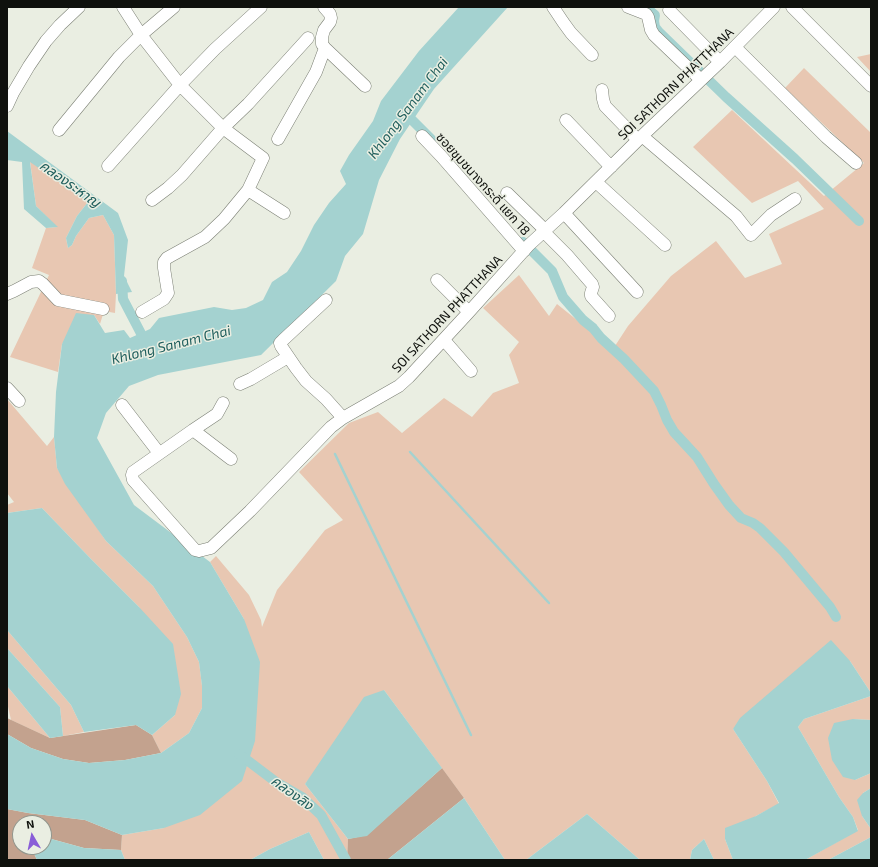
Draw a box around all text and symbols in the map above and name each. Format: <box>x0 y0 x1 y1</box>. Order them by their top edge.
street label: SOI SATHORN PHATTHANA <box>615 25 737 143</box>
water label: Khlong Sanam Chai <box>364 54 452 162</box>
street label: ซอยชุมชนางกระดี่ แยก 18 <box>433 129 533 239</box>
water label: คลองระหาญ <box>36 157 104 211</box>
street label: SOI SATHORN PHATTHANA <box>389 252 505 376</box>
water label: Khlong Sanam Chai <box>110 322 232 368</box>
water label: คลองลิง <box>268 772 316 814</box>
north arrow <box>12 815 52 855</box>
text: N <box>25 817 35 831</box>

